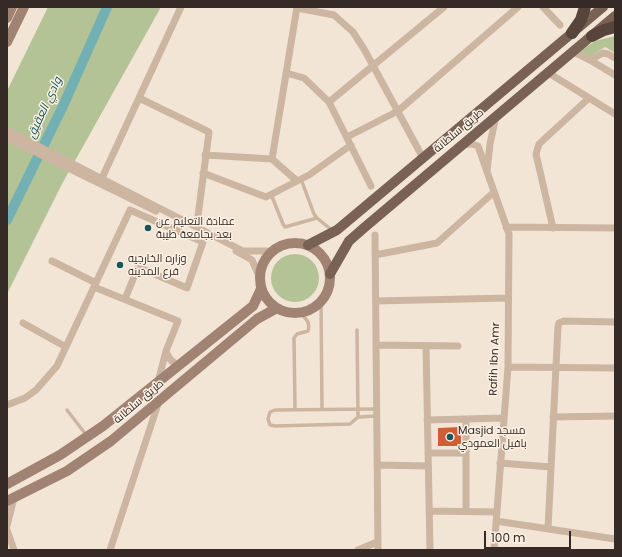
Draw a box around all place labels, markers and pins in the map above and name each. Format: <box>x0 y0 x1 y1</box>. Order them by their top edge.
place label: عمادة التعليم عن بعد بجامعة طيبة <box>156 215 235 241</box>
marker: عمادة التعليم عن بعد بجامعة طيبة <box>143 223 153 233</box>
place label: وزاره الخارجيه فرع المدينه <box>128 252 187 278</box>
marker: وزاره الخارجيه فرع المدينه <box>115 260 125 270</box>
place label: Masjid مسجد بافيل العمودي <box>458 424 527 450</box>
marker: Masjid مسجد بافيل العمودي <box>445 432 455 442</box>

